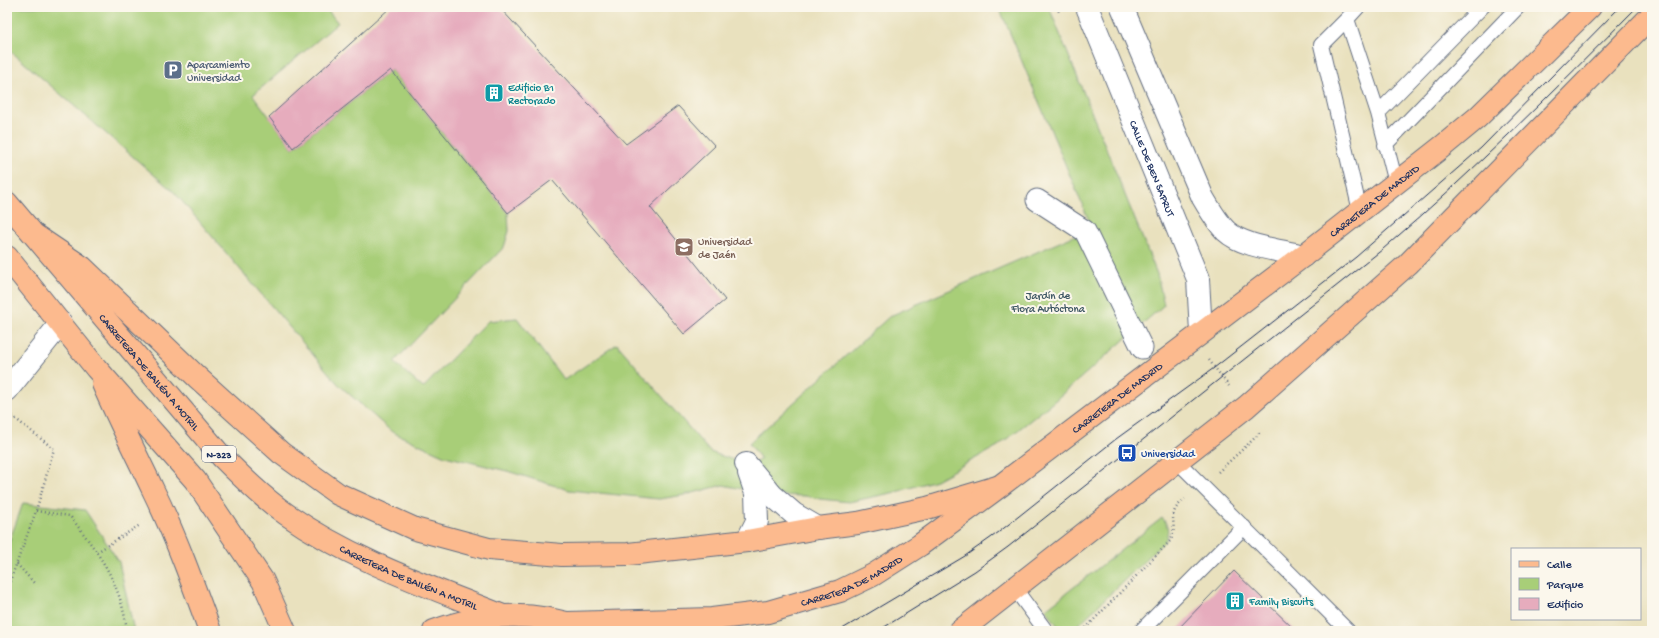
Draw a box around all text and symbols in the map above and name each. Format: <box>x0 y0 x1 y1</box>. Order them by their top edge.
parking icon: Aparcamiento Universidad <box>162 59 184 81</box>
place label: Aparcamiento Universidad <box>187 60 250 85</box>
building icon: Edificio B1 Rectorado <box>483 82 505 104</box>
place label: Edificio B1 Rectorado <box>508 82 556 108</box>
street label: CALLE DE BEN SAPRUT <box>1126 119 1176 220</box>
street label: CARRETERA DE MADRID <box>1328 162 1423 241</box>
school or university icon: Universidad de Jaén <box>673 236 695 258</box>
place label: Universidad de Jaén <box>698 237 753 262</box>
park label: Jardín de Flora Autóctona <box>1010 291 1086 316</box>
street label: CARRETERA DE BAILÉN A MOTRIL <box>96 312 202 434</box>
street label: CARRETERA DE MADRID <box>1070 360 1166 437</box>
bus stop icon: Universidad <box>1116 442 1138 464</box>
road number: N-323 <box>202 446 236 462</box>
place label: Universidad <box>1141 449 1196 461</box>
street label: CARRETERA DE BAILÉN A MOTRIL <box>337 543 480 614</box>
legend <box>1511 548 1641 620</box>
street label: CARRETERA DE MADRID <box>800 553 906 610</box>
text: Calle <box>1547 559 1572 573</box>
text: Parque <box>1546 579 1584 593</box>
building icon: Family Biscuits <box>1224 590 1246 612</box>
place label: Family Biscuits <box>1248 597 1314 609</box>
text: Edificio <box>1547 599 1583 613</box>

